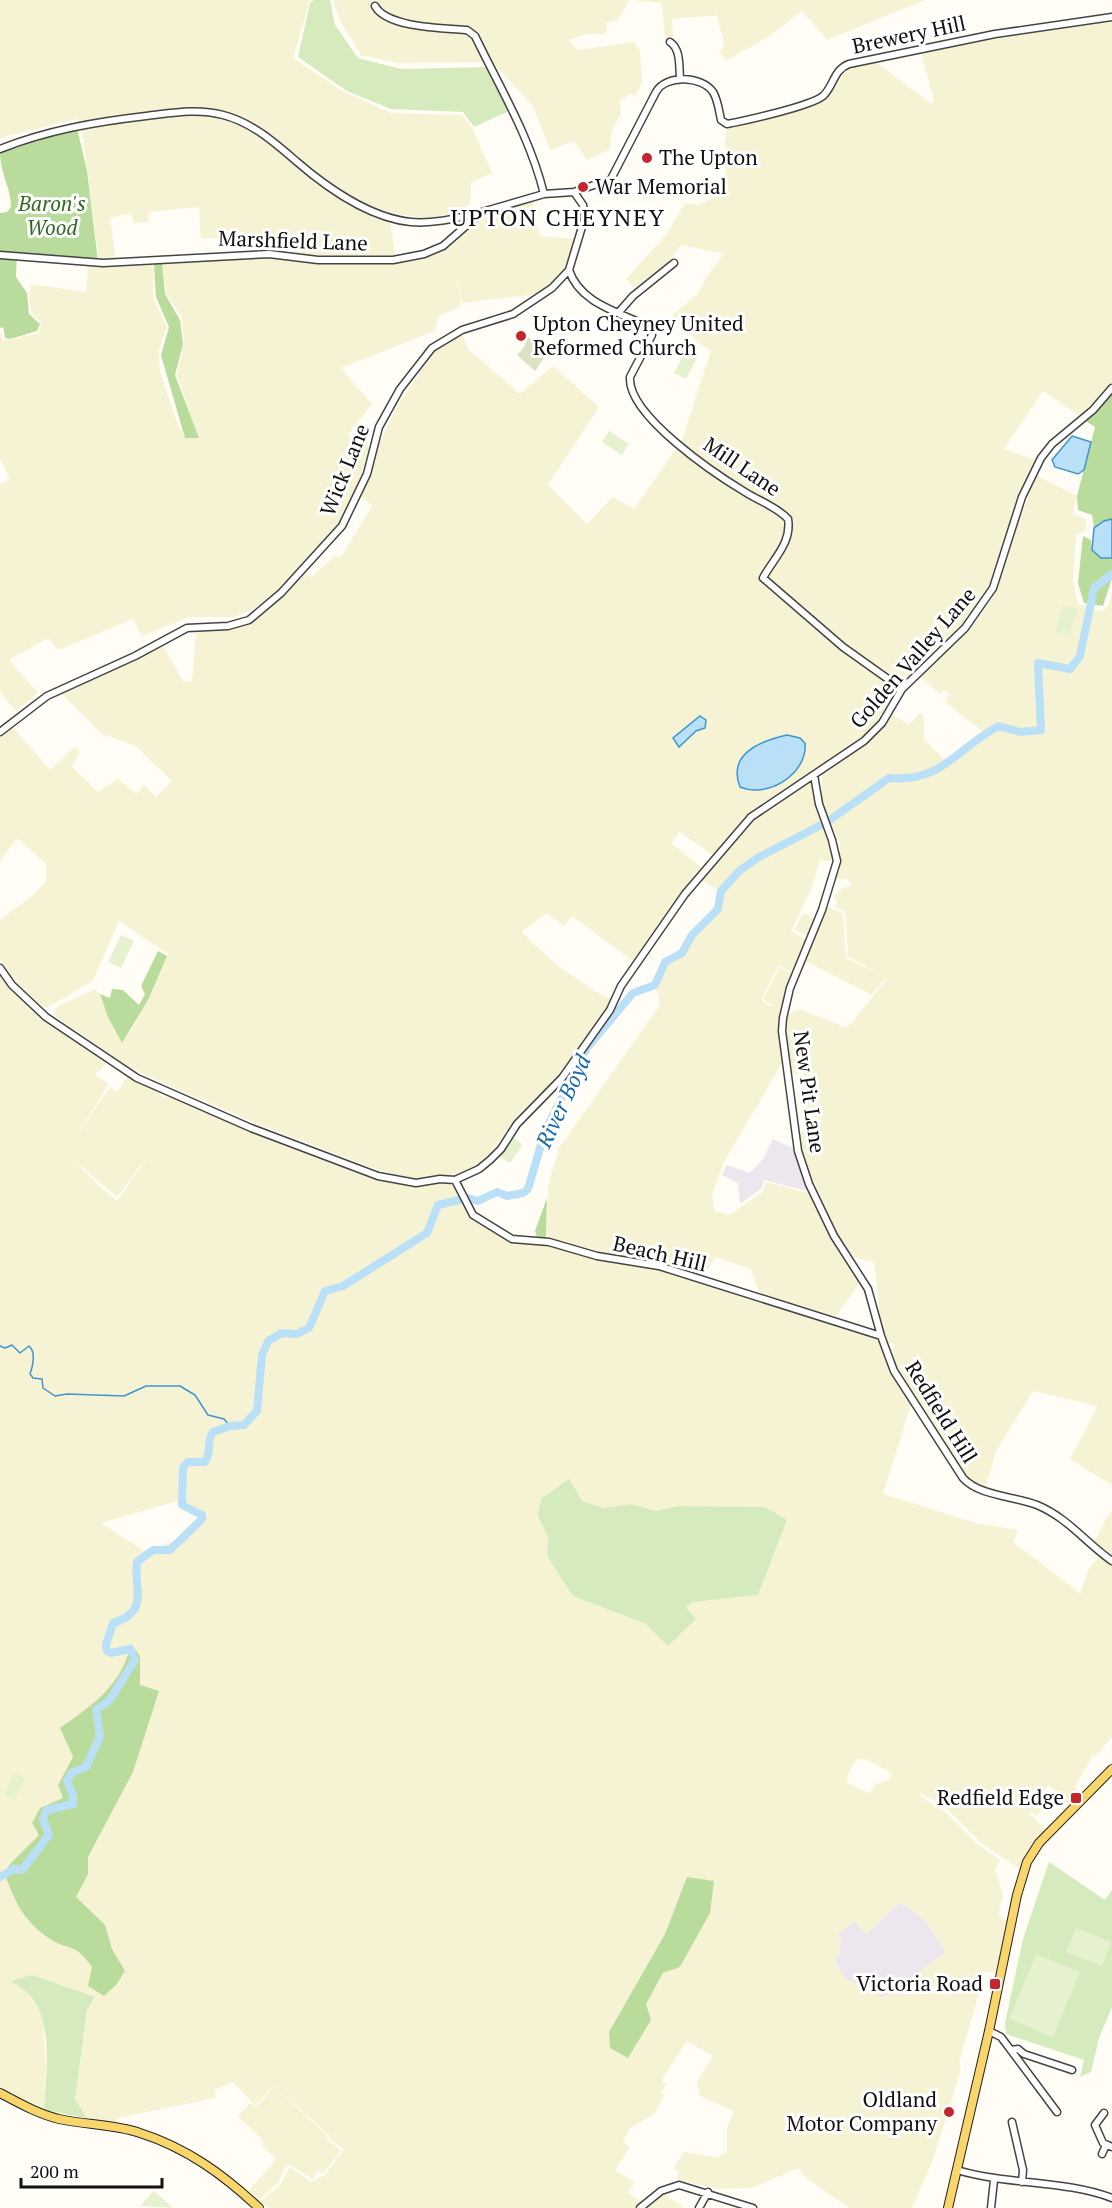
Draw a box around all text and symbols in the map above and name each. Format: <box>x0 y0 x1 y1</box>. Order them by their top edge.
street label: Brewery Hill <box>849 8 968 60</box>
place label: The Upton <box>659 143 758 171</box>
marker: The Upton <box>640 151 654 165</box>
place label: War Memorial <box>595 172 727 200</box>
marker: War Memorial <box>576 180 590 194</box>
park label: Baron's Wood <box>17 189 86 241</box>
district label: UPTON CHEYNEY <box>451 201 665 233</box>
street label: Marshfield Lane <box>218 223 368 257</box>
place label: Upton Cheyney United Reformed Church <box>533 309 744 361</box>
marker: Upton Cheyney United Reformed Church <box>514 329 528 343</box>
street label: Wick Lane <box>313 419 375 520</box>
street label: Mill Lane <box>698 430 787 502</box>
street label: Golden Valley Lane <box>843 581 981 734</box>
street label: New Pit Lane <box>788 1029 832 1155</box>
water label: River Boyd <box>528 1049 597 1153</box>
street label: Beach Hill <box>611 1229 710 1277</box>
street label: Redfield Hill <box>899 1355 984 1468</box>
place label: Redfield Edge <box>937 1783 1064 1811</box>
marker: Redfield Edge <box>1069 1791 1083 1805</box>
place label: Victoria Road <box>856 1969 983 1997</box>
marker: Victoria Road <box>988 1977 1002 1991</box>
place label: Oldland Motor Company <box>787 2085 937 2137</box>
marker: Oldland Motor Company <box>942 2105 956 2119</box>
scale bar <box>21 2151 162 2189</box>
text: 200 m <box>30 2159 79 2183</box>

